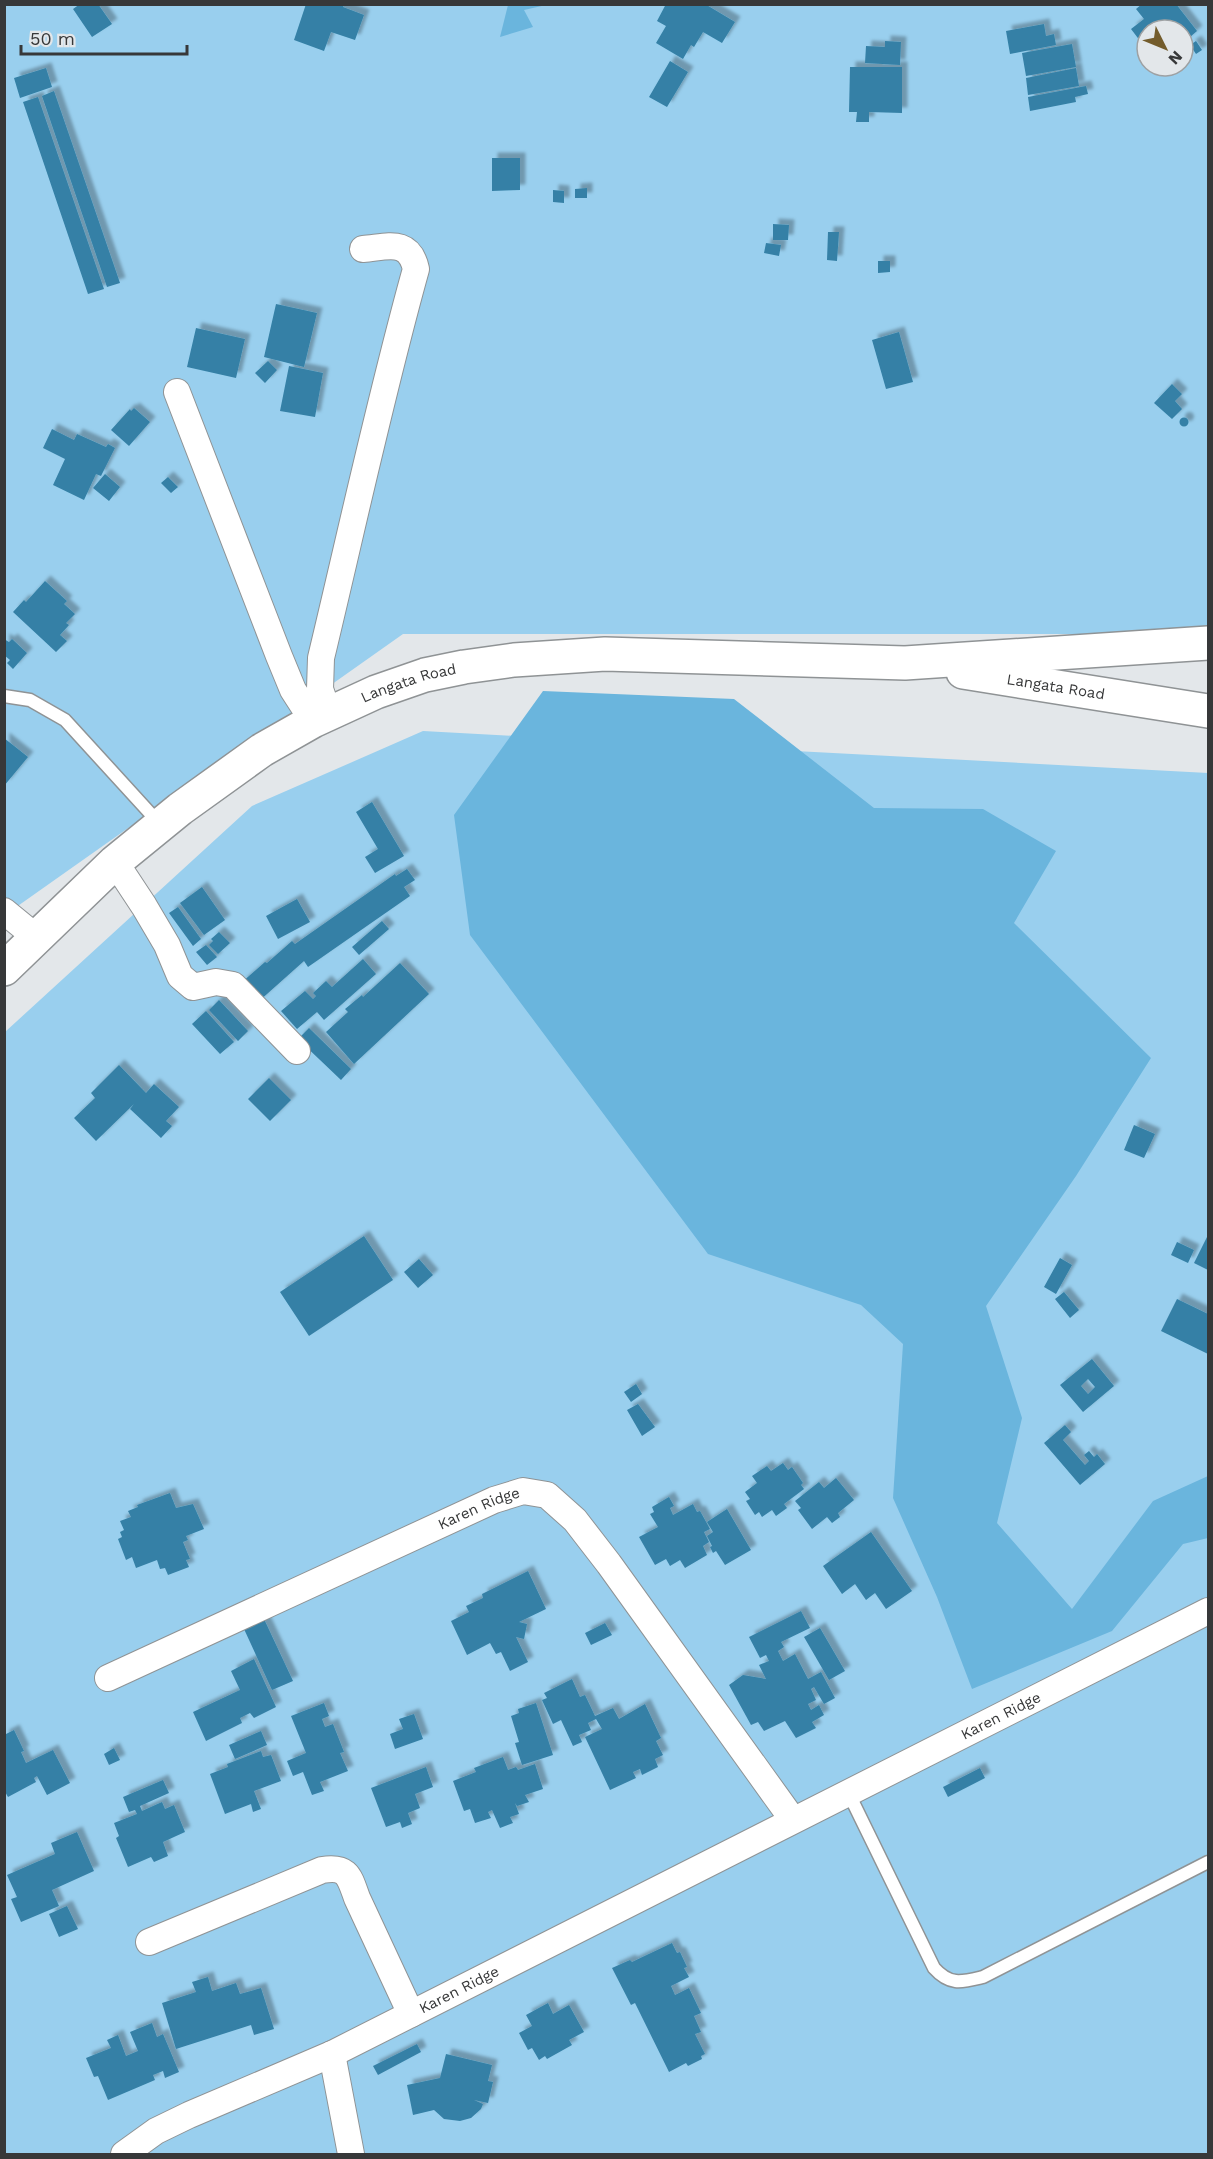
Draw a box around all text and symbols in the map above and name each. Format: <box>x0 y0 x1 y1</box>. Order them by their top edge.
scale bar <box>21 18 188 56</box>
north arrow <box>1135 18 1195 78</box>
text: 50 m <box>30 28 75 49</box>
text: N <box>1165 47 1187 69</box>
street label: Langata Road <box>358 660 458 707</box>
street label: Langata Road <box>1005 670 1106 703</box>
street label: Karen Ridge <box>435 1484 522 1534</box>
street label: Karen Ridge <box>958 1688 1044 1743</box>
street label: Karen Ridge <box>416 1962 502 2017</box>

